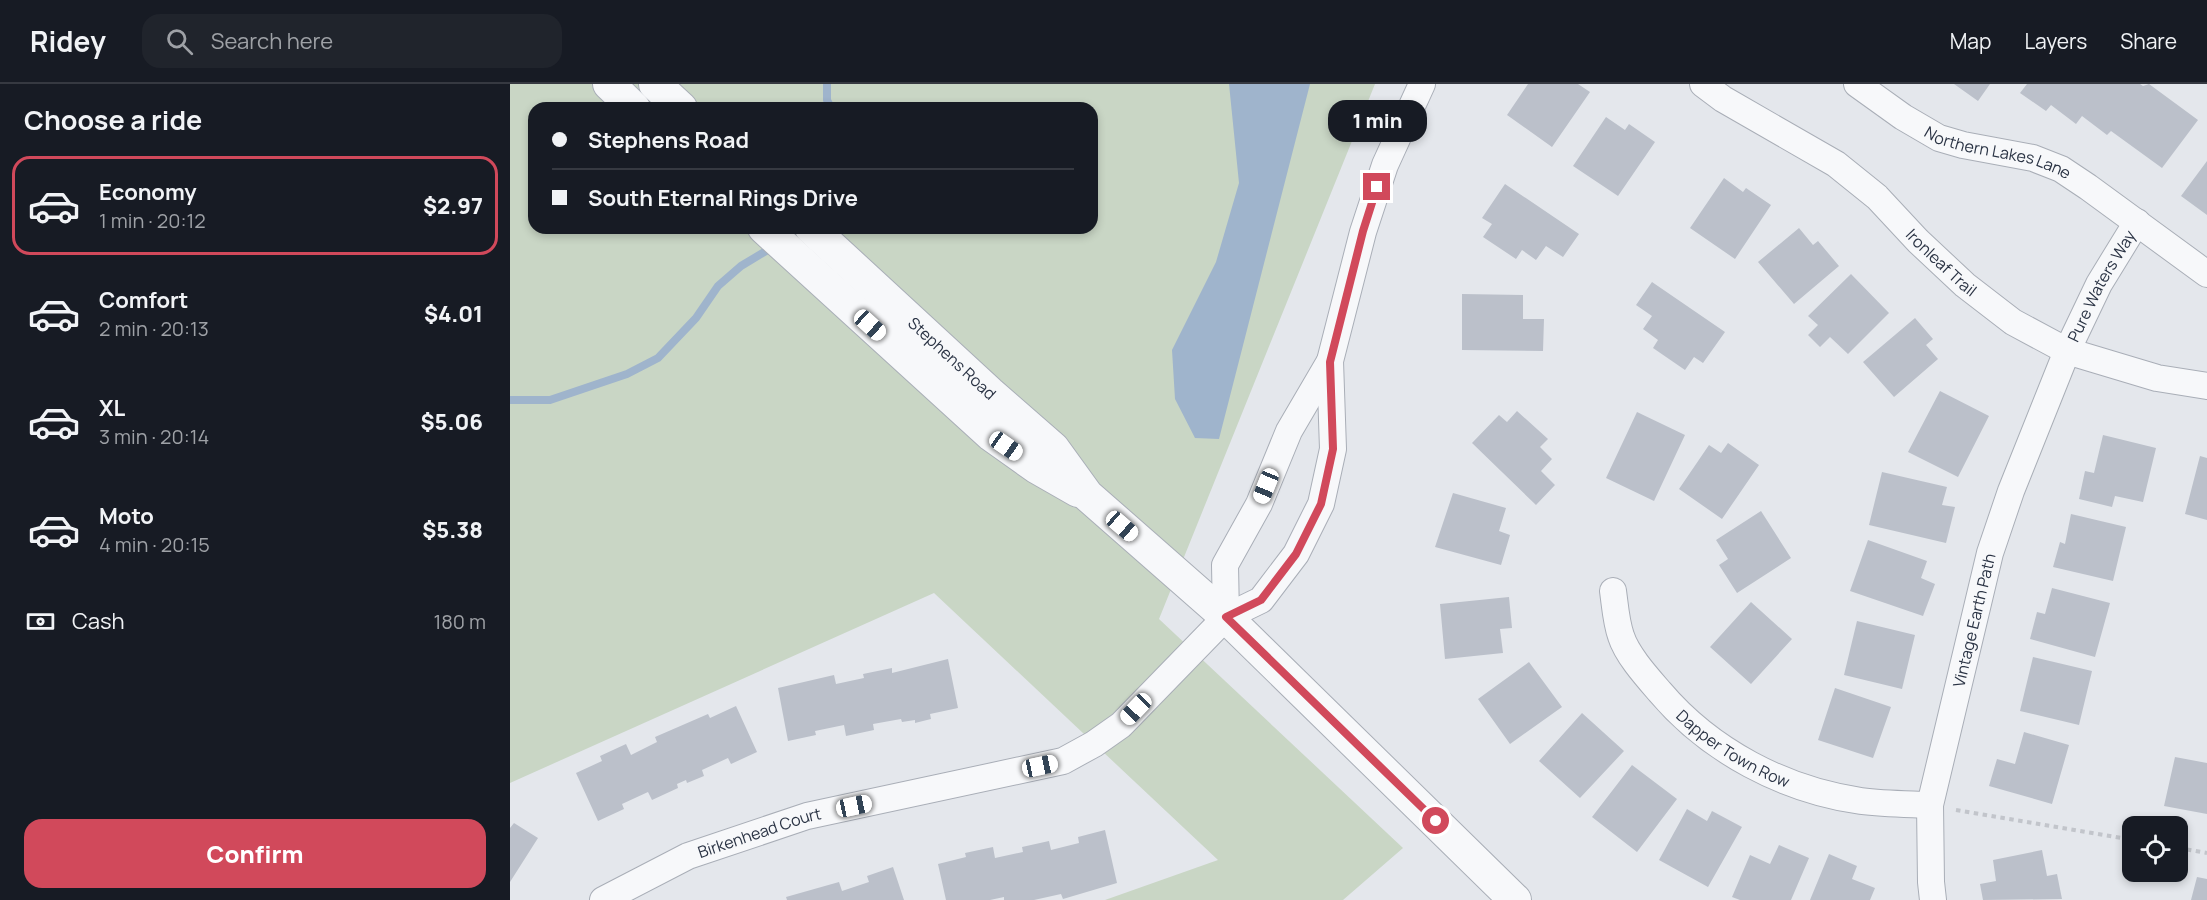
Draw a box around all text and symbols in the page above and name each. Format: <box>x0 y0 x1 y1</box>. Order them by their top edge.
search box <box>142 14 562 68</box>
text: Ridey <box>30 22 106 60</box>
icon: search <box>163 25 196 58</box>
text: Search here <box>211 26 333 56</box>
text: Map <box>1950 27 1991 55</box>
text: Layers <box>2024 27 2087 55</box>
text: Share <box>2120 27 2177 55</box>
callout: 1 min <box>1328 100 1426 142</box>
text: Choose a ride <box>24 101 202 138</box>
text: 1 min <box>1352 107 1403 134</box>
street label: Northern Lakes Lane <box>1920 121 2076 184</box>
text: Stephens Road <box>588 125 749 155</box>
route end <box>1363 173 1390 200</box>
text: Economy <box>99 177 197 207</box>
icon: car <box>27 179 81 233</box>
text: South Eternal Rings Drive <box>588 183 858 213</box>
text: $2.97 <box>423 191 483 221</box>
text: 1 min · 20:12 <box>99 207 206 234</box>
street label: Ironleaf Trail <box>1901 224 1981 301</box>
street label: Pure Waters Way <box>2062 225 2141 345</box>
text: Comfort <box>99 285 188 315</box>
icon: car <box>27 287 81 341</box>
text: $4.01 <box>424 299 483 329</box>
car <box>851 306 889 344</box>
street label: Stephens Road <box>903 312 1001 404</box>
text: 2 min · 20:13 <box>99 315 209 342</box>
text: XL <box>99 393 125 423</box>
icon: car <box>27 395 81 449</box>
text: $5.06 <box>420 407 483 437</box>
text: 3 min · 20:14 <box>99 423 209 450</box>
car <box>986 428 1026 464</box>
car <box>1251 466 1281 506</box>
text: Moto <box>99 501 154 531</box>
icon: car <box>27 503 81 557</box>
car <box>1103 507 1141 545</box>
text: $5.38 <box>422 515 483 545</box>
text: 4 min · 20:15 <box>99 531 210 558</box>
street label: Vintage Earth Path <box>1947 551 2001 689</box>
icon: cash <box>24 605 57 638</box>
text: Cash <box>72 606 125 636</box>
text: 180 m <box>433 608 486 635</box>
car <box>1117 690 1155 728</box>
street label: Dapper Town Row <box>1672 705 1793 792</box>
car <box>1021 753 1059 779</box>
car <box>835 793 873 819</box>
street label: Birkenhead Court <box>695 802 823 863</box>
route start <box>1422 807 1449 834</box>
map controls <box>2122 816 2188 882</box>
button: locate <box>2122 816 2188 882</box>
button: Confirm <box>24 819 486 888</box>

